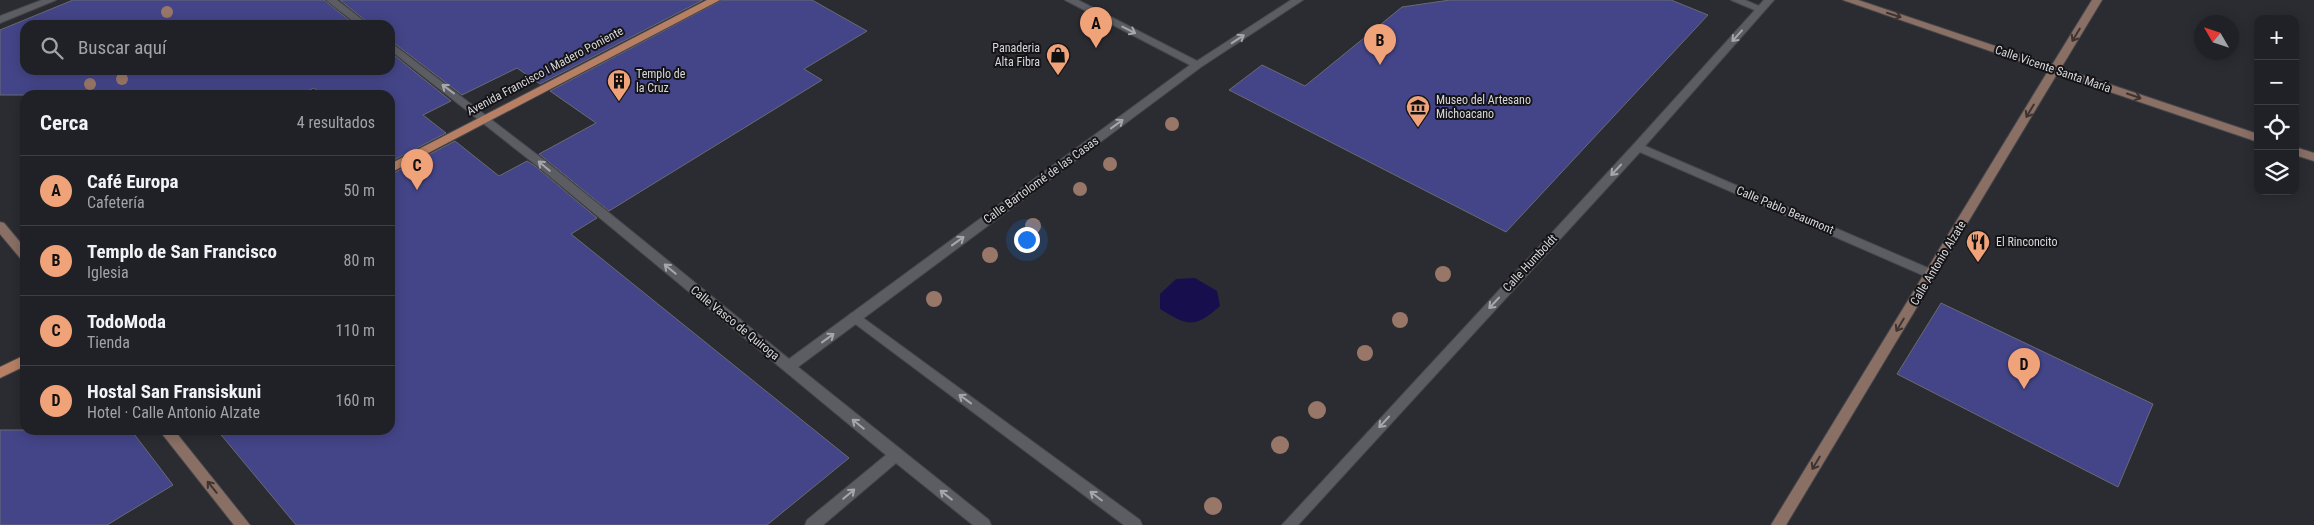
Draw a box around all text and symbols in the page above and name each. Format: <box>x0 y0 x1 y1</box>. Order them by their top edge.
pin: A <box>1080 7 1112 48</box>
one-way arrow <box>1886 11 1902 21</box>
north arrow <box>2194 15 2239 60</box>
map controls <box>2254 15 2299 195</box>
button: + <box>2254 15 2299 60</box>
search box <box>20 20 395 75</box>
street label: Avenida Francisco I Madero Poniente <box>464 24 626 118</box>
pin: B <box>1364 24 1396 65</box>
one-way arrow <box>1122 25 1137 35</box>
one-way arrow <box>2070 27 2080 41</box>
one-way arrow <box>1731 30 1742 43</box>
one-way arrow <box>1231 33 1245 44</box>
icon: search <box>38 34 66 62</box>
text: Buscar aquí <box>78 36 167 59</box>
place label: Panaderia Alta Fibra <box>992 41 1040 69</box>
shop icon: Panaderia Alta Fibra <box>1045 42 1071 76</box>
street label: Calle Vicente Santa María <box>1993 43 2113 96</box>
button: − <box>2254 60 2299 105</box>
place label: Templo de la Cruz <box>636 67 686 95</box>
building icon: Templo de la Cruz <box>606 68 632 102</box>
one-way arrow <box>441 84 455 94</box>
one-way arrow <box>2126 92 2141 101</box>
place label: Museo del Artesano Michoacano <box>1436 93 1531 121</box>
museum icon: Museo del Artesano Michoacano <box>1405 94 1431 128</box>
one-way arrow <box>2024 103 2034 117</box>
button: locate <box>2254 105 2299 150</box>
text: Cerca <box>40 111 88 135</box>
text: 4 resultados <box>297 113 375 132</box>
one-way arrow <box>1110 119 1124 129</box>
street label: Calle Bartolomé de las Casas <box>981 134 1101 226</box>
pin: C <box>401 149 433 190</box>
button: layers <box>2254 150 2299 195</box>
one-way arrow <box>538 160 551 172</box>
one-way arrow <box>1610 164 1622 177</box>
text: Café Europa <box>87 170 179 193</box>
text: A <box>51 181 61 200</box>
text: 50 m <box>343 181 375 200</box>
street label: Calle Pablo Beaumont <box>1734 183 1836 237</box>
text: Cafetería <box>87 193 145 212</box>
street label: Calle Antonio Alzate <box>1907 218 1969 308</box>
your location <box>1014 227 1040 253</box>
restaurant icon: El Rinconcito <box>1965 229 1991 263</box>
street label: Calle Humboldt <box>1500 231 1560 294</box>
place label: El Rinconcito <box>1996 235 2058 249</box>
one-way arrow <box>951 236 964 247</box>
text: Templo de San Francisco <box>87 240 277 263</box>
text: B <box>52 251 60 270</box>
text: 80 m <box>343 251 375 270</box>
text: Iglesia <box>87 263 129 282</box>
one-way arrow <box>663 264 676 275</box>
street label: Calle Vasco de Quiroga <box>688 283 782 363</box>
one-way arrow <box>1488 296 1500 309</box>
text: TodoModa <box>87 310 166 333</box>
one-way arrow <box>1895 317 1905 331</box>
text: C <box>51 321 61 340</box>
text: 110 m <box>336 321 375 340</box>
text: Tienda <box>87 333 130 352</box>
one-way arrow <box>821 333 835 343</box>
pin: D <box>2008 348 2040 389</box>
text: Hostal San Fransiskuni <box>87 380 261 403</box>
text: D <box>51 391 61 410</box>
text: 160 m <box>336 391 375 410</box>
one-way arrow <box>958 394 972 404</box>
text: Hotel · Calle Antonio Alzate <box>87 403 260 422</box>
one-way arrow <box>1378 416 1390 428</box>
one-way arrow <box>852 419 865 430</box>
one-way arrow <box>1810 456 1820 470</box>
one-way arrow <box>207 481 218 494</box>
one-way arrow <box>843 488 856 499</box>
one-way arrow <box>940 489 953 500</box>
one-way arrow <box>1089 491 1103 501</box>

